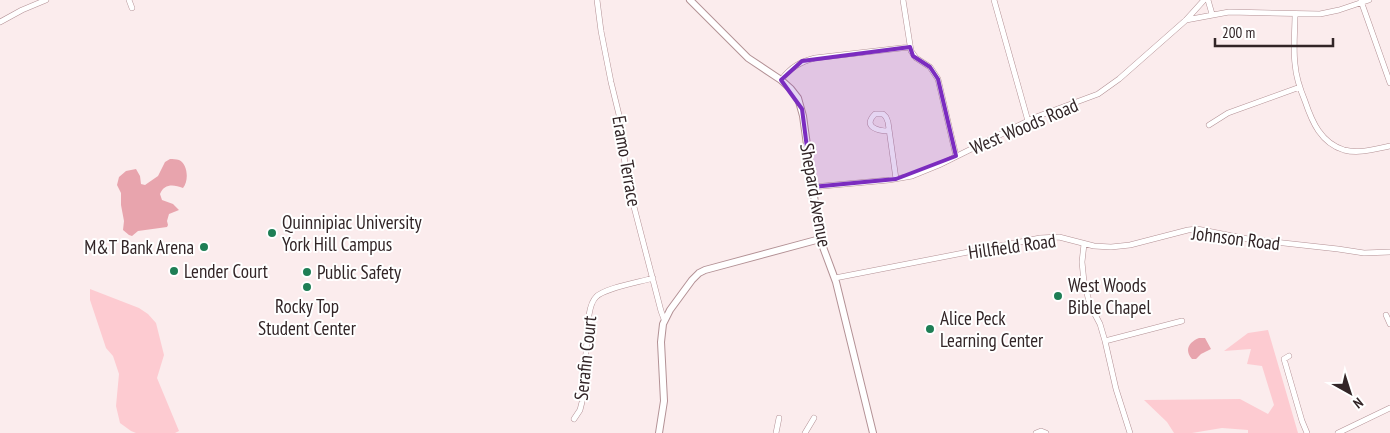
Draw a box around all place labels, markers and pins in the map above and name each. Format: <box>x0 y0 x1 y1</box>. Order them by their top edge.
place label: Quinnipiac University York Hill Campus <box>282 210 422 256</box>
marker: Quinnipiac University York Hill Campus <box>266 227 278 239</box>
place label: M&T Bank Arena <box>84 235 194 259</box>
marker: M&T Bank Arena <box>198 241 210 253</box>
place label: Lender Court <box>184 259 269 283</box>
place label: Public Safety <box>317 260 402 284</box>
marker: Lender Court <box>168 265 180 277</box>
marker: Public Safety <box>301 266 313 278</box>
place label: West Woods Bible Chapel <box>1068 273 1151 319</box>
marker: Rocky Top Student Center <box>301 281 313 293</box>
marker: West Woods Bible Chapel <box>1052 290 1064 302</box>
place label: Rocky Top Student Center <box>258 294 357 340</box>
place label: Alice Peck Learning Center <box>940 306 1044 352</box>
marker: Alice Peck Learning Center <box>924 323 936 335</box>

